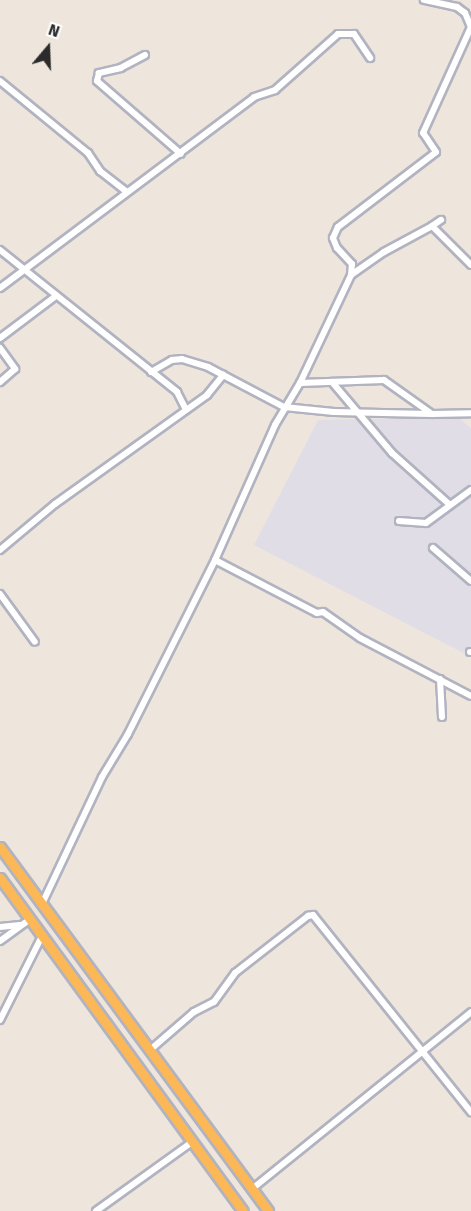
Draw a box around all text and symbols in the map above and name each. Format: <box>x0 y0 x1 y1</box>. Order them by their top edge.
north arrow <box>18 18 78 78</box>
text: N <box>46 20 62 41</box>

